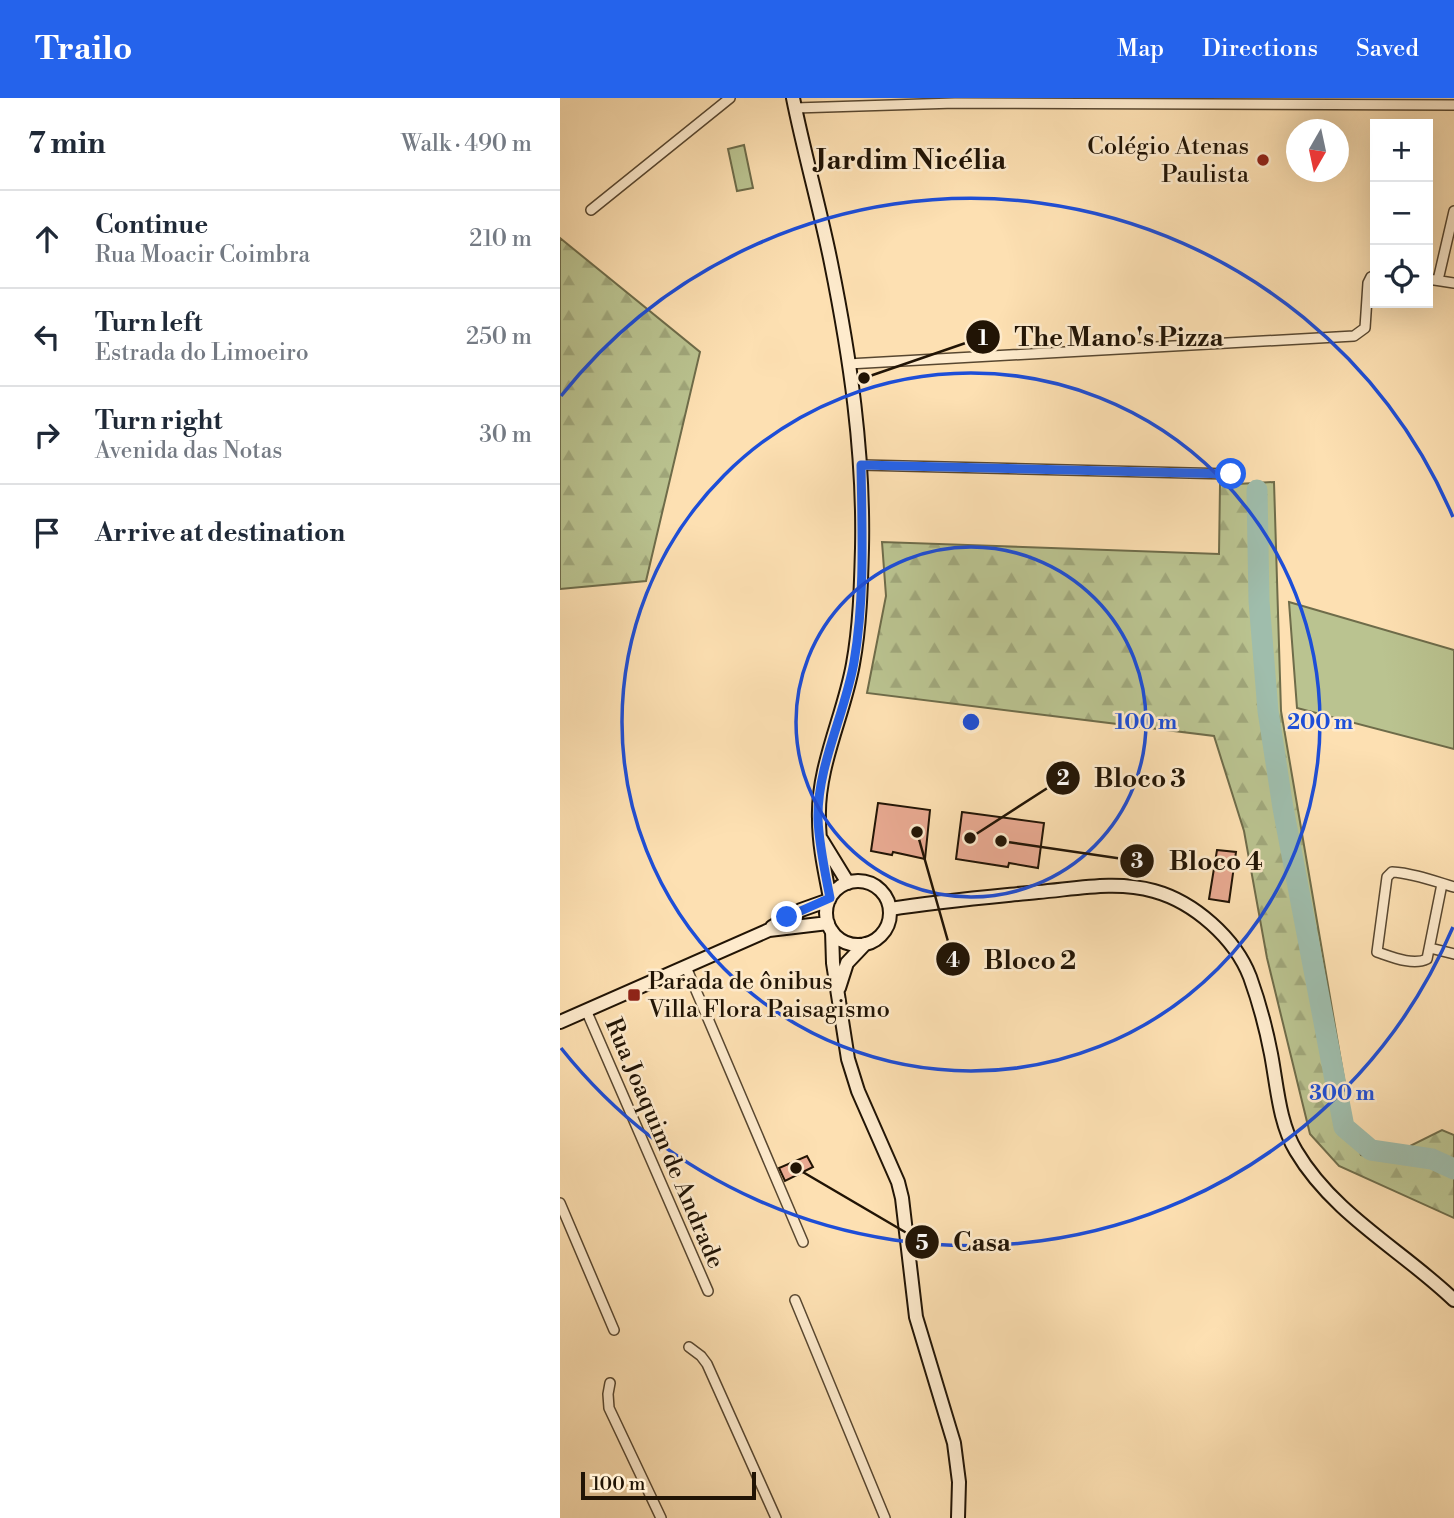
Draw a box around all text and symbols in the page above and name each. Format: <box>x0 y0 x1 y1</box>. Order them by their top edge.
text: Trailo <box>35 29 132 70</box>
text: Map <box>1117 34 1164 64</box>
text: Directions <box>1202 34 1318 64</box>
text: Saved <box>1356 34 1419 64</box>
north arrow <box>1286 119 1349 182</box>
map controls <box>1370 119 1433 308</box>
button: + <box>1370 119 1433 182</box>
text: 7 min <box>28 125 106 163</box>
text: Walk · 490 m <box>401 130 532 158</box>
place label: Colégio Atenas Paulista <box>1087 132 1250 190</box>
district label: Jardim Nicélia <box>812 143 1007 178</box>
marker: Colégio Atenas Paulista <box>1255 152 1271 168</box>
button: − <box>1370 182 1433 245</box>
text: Continue <box>95 209 208 241</box>
icon: ahead <box>28 220 66 258</box>
text: 210 m <box>469 225 532 253</box>
text: Rua Moacir Coimbra <box>95 241 310 269</box>
button: locate <box>1370 245 1433 308</box>
text: Turn left <box>95 307 203 339</box>
callout: The Mano's Pizza <box>966 314 1238 361</box>
icon: left <box>28 318 66 356</box>
text: The Mano's Pizza <box>1014 322 1224 354</box>
text: 250 m <box>466 323 532 351</box>
text: 1 <box>978 326 988 352</box>
text: Estrada do Limoeiro <box>95 339 309 367</box>
text: Turn right <box>95 405 223 437</box>
icon: right <box>28 416 66 454</box>
text: 30 m <box>479 421 532 449</box>
text: Avenida das Notas <box>95 437 282 465</box>
route start <box>1215 458 1246 489</box>
icon: arrive <box>28 514 66 552</box>
text: Arrive at destination <box>95 517 345 549</box>
centre of rings <box>959 710 983 734</box>
text: 100 m <box>1115 710 1177 736</box>
text: 200 m <box>1287 710 1353 736</box>
callout: Bloco 3 <box>1045 755 1200 802</box>
text: Bloco 3 <box>1094 763 1186 795</box>
text: 2 <box>1056 766 1070 792</box>
callout: Bloco 4 <box>1120 837 1277 884</box>
text: Bloco 4 <box>1169 846 1263 878</box>
text: 3 <box>1131 849 1143 875</box>
route end <box>771 901 802 932</box>
callout: Bloco 2 <box>935 936 1091 983</box>
text: Bloco 2 <box>984 945 1076 977</box>
text: 4 <box>946 948 960 974</box>
place label: Parada de ônibus Villa Flora Paisagismo <box>647 967 890 1025</box>
marker: Parada de ônibus Villa Flora Paisagismo <box>626 987 642 1003</box>
street label: Rua Joaquim de Andrade <box>598 1014 730 1273</box>
text: 300 m <box>1309 1081 1375 1107</box>
callout: Casa <box>904 1219 1025 1266</box>
text: Casa <box>953 1227 1012 1259</box>
text: 5 <box>915 1231 929 1257</box>
scale bar <box>581 1469 756 1501</box>
text: 100 m <box>592 1472 645 1496</box>

